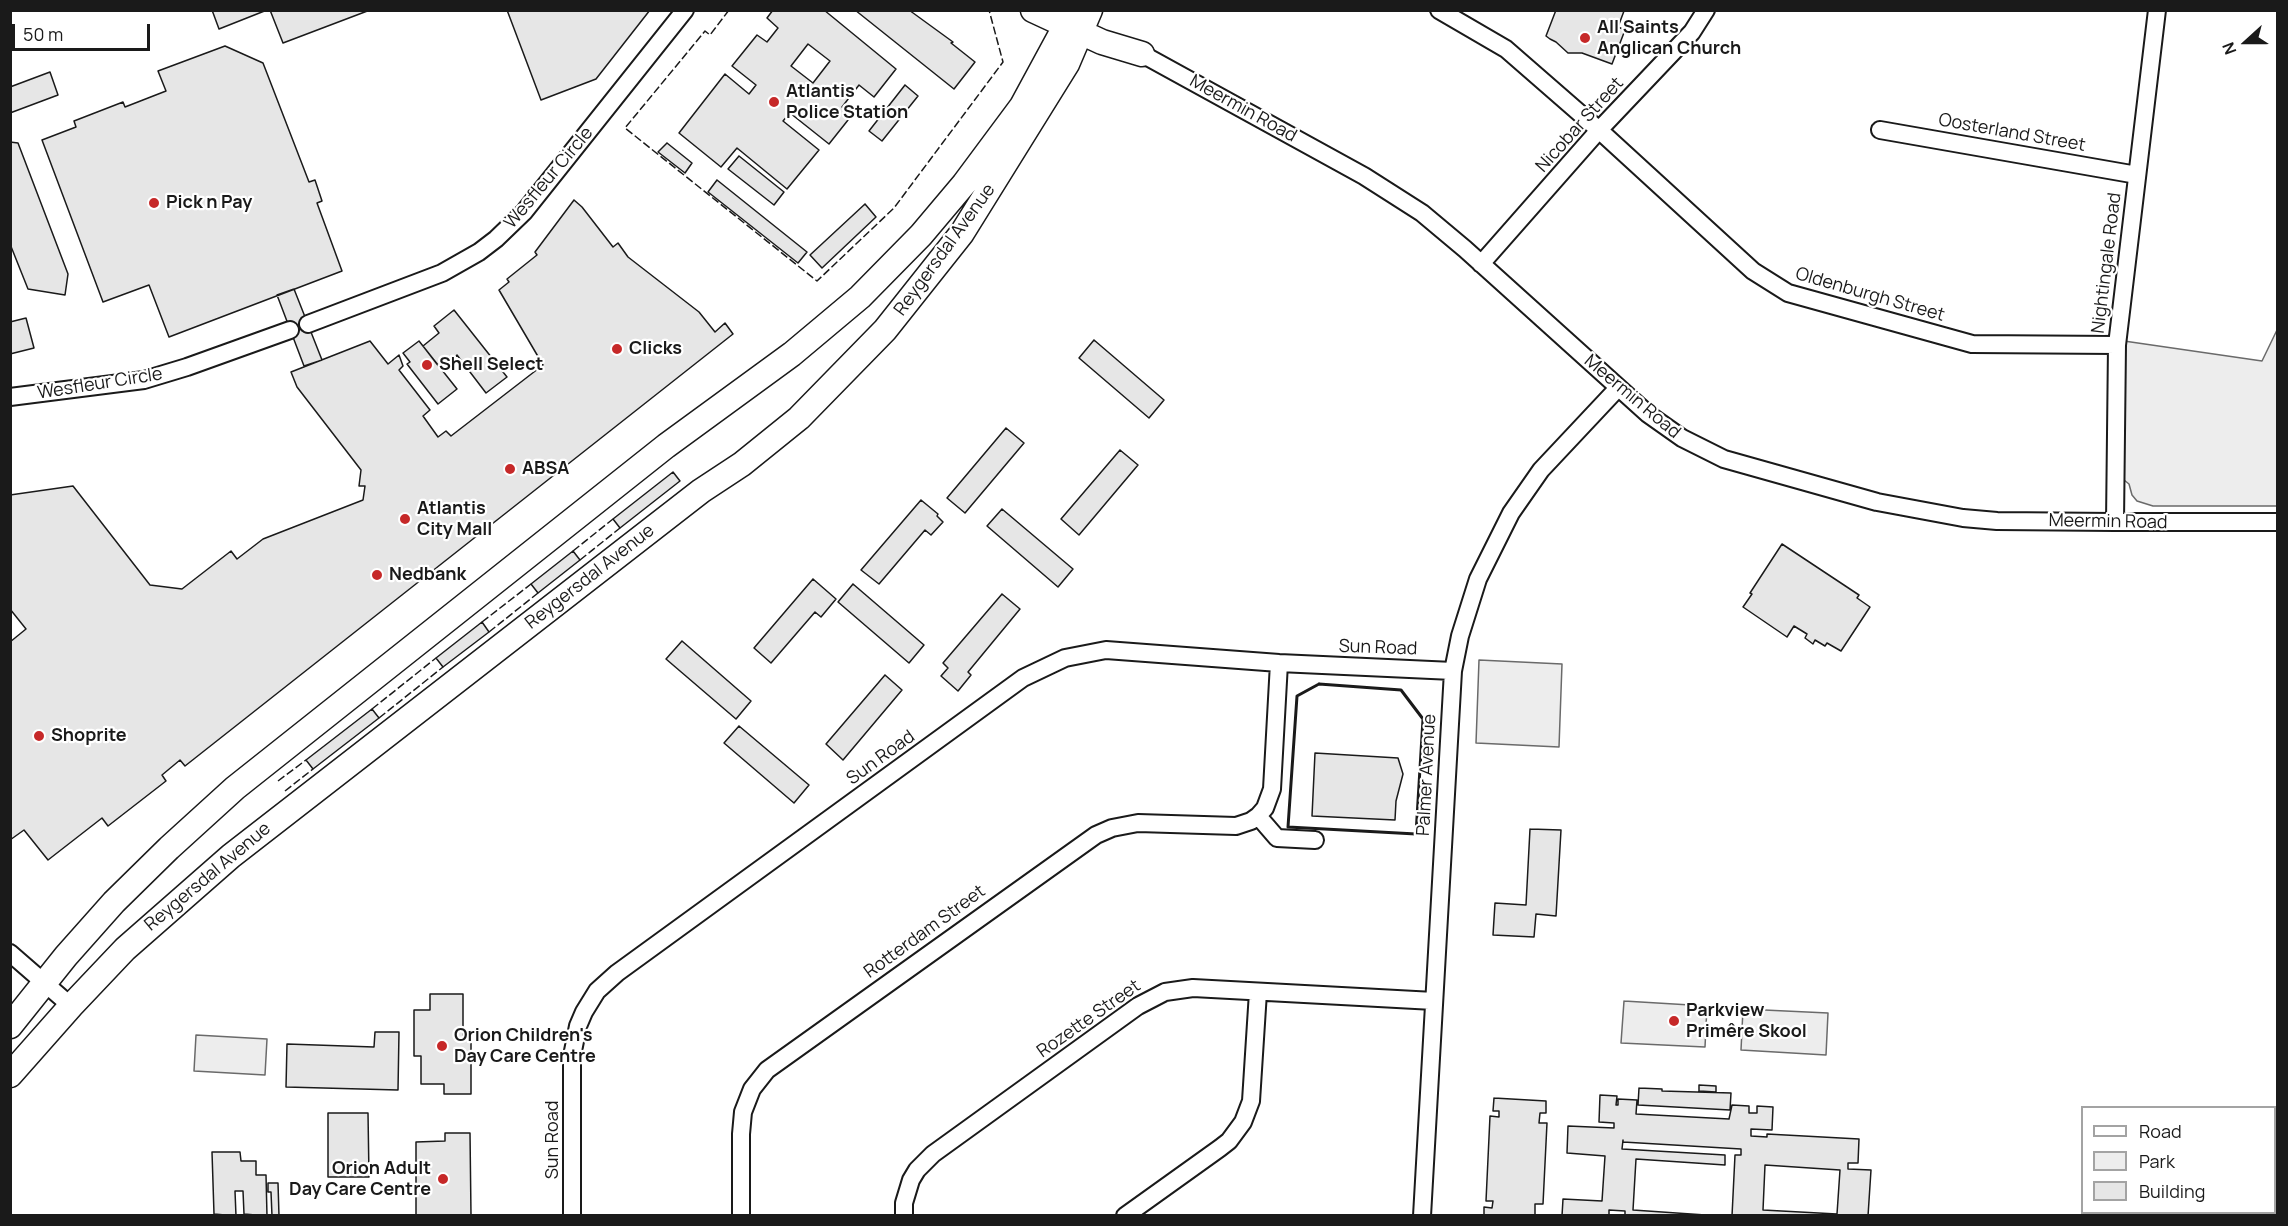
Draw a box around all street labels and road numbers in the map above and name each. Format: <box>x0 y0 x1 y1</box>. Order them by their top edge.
street label: Meermin Road <box>1186 71 1300 147</box>
street label: Nicobar Street <box>1532 73 1628 177</box>
street label: Oosterland Street <box>1937 109 2087 157</box>
street label: Wesfleur Circle <box>500 123 598 233</box>
street label: Reygersdal Avenue <box>890 180 1000 320</box>
street label: Nightingale Road <box>2088 191 2126 335</box>
street label: Oldenburgh Street <box>1793 263 1947 327</box>
street label: Meermin Road <box>1579 350 1685 444</box>
street label: Wesfleur Circle <box>36 363 164 405</box>
street label: Meermin Road <box>2048 510 2168 534</box>
street label: Reygersdal Avenue <box>521 520 659 634</box>
street label: Sun Road <box>1338 636 1418 660</box>
street label: Palmer Avenue <box>1413 713 1441 837</box>
street label: Sun Road <box>843 726 919 790</box>
street label: Reygersdal Avenue <box>141 818 275 936</box>
street label: Rotterdam Street <box>860 881 990 983</box>
street label: Rozette Street <box>1033 975 1145 1063</box>
street label: Sun Road <box>542 1101 564 1179</box>

